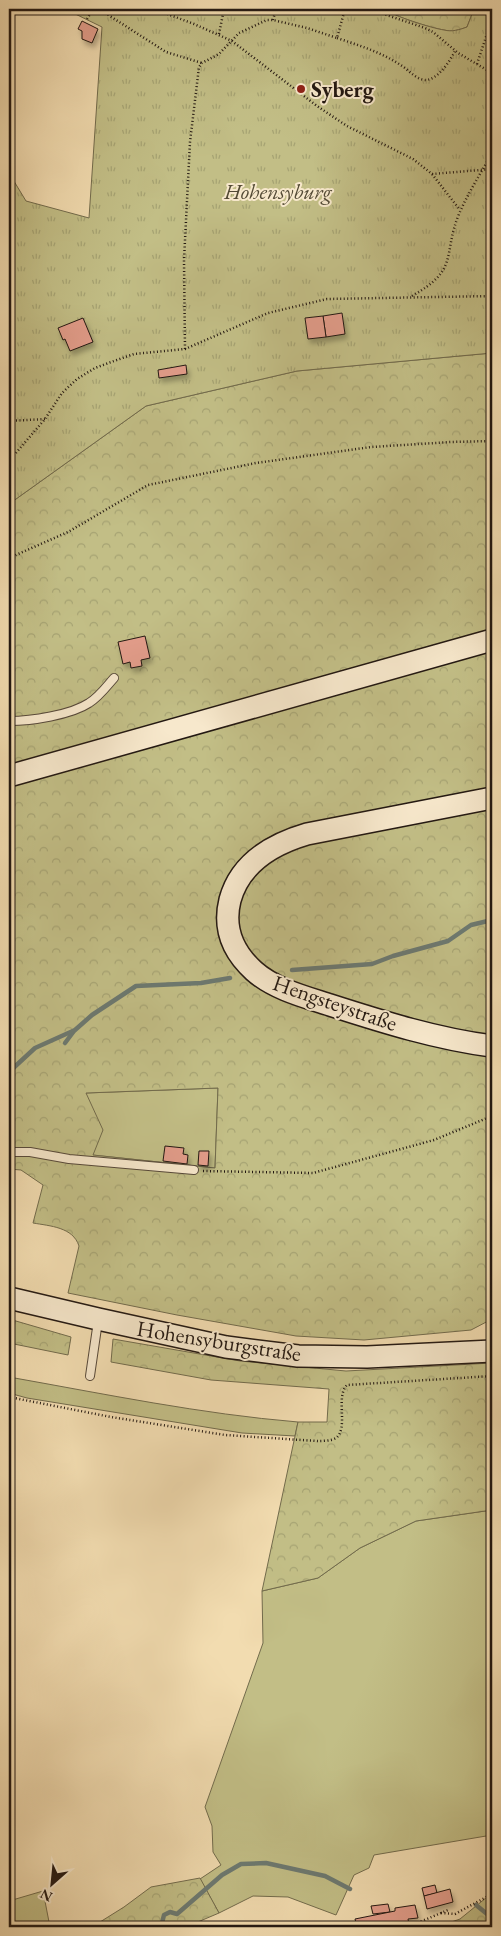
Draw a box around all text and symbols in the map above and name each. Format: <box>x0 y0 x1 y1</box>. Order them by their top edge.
place label: Syberg <box>311 75 375 104</box>
marker: Syberg <box>295 83 307 95</box>
park label: Hohensyburg <box>223 177 333 206</box>
street label: Hengsteystraße <box>269 968 401 1038</box>
street label: Hohensyburgstraße <box>135 1314 304 1368</box>
north arrow <box>28 1858 78 1908</box>
text: N <box>36 1885 55 1906</box>

